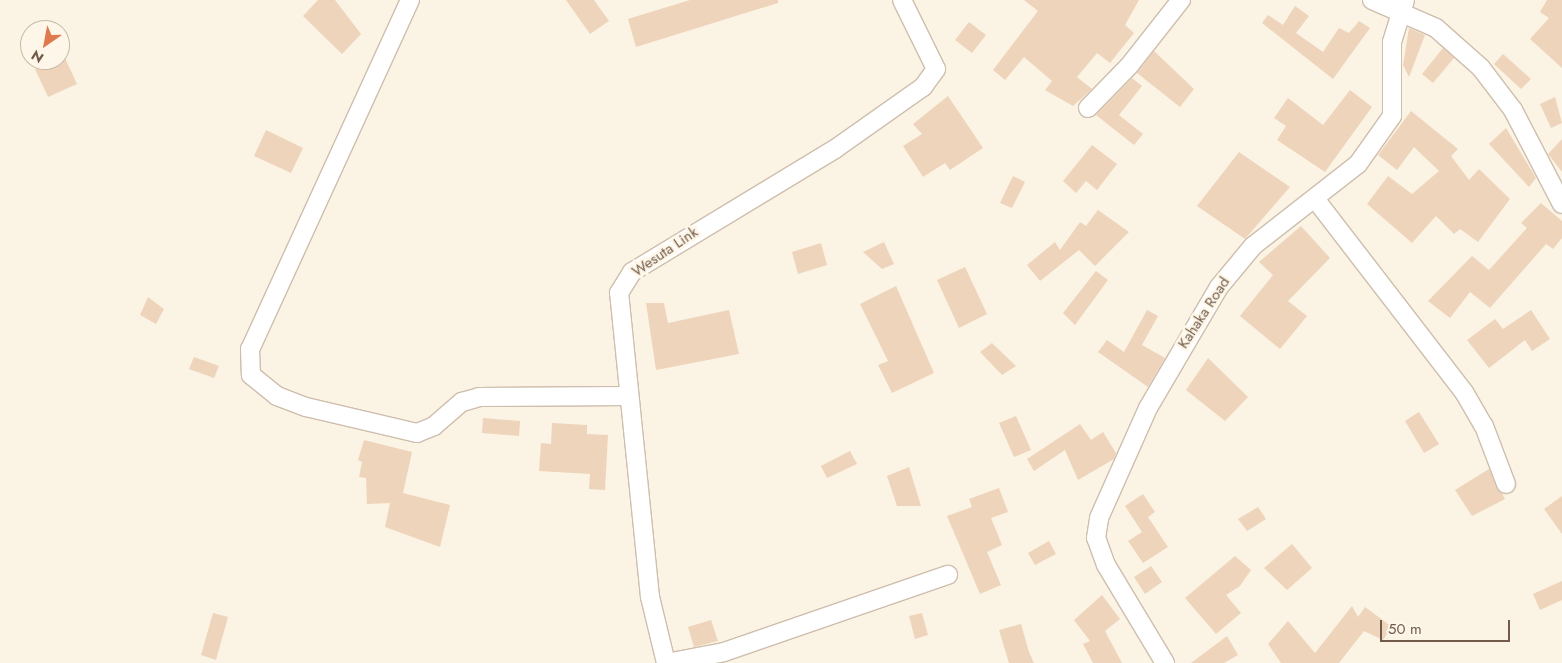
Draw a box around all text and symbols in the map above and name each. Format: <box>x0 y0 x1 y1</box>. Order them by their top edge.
north arrow <box>20 20 70 70</box>
text: N <box>27 45 47 68</box>
street label: Wesuta Link <box>629 223 701 281</box>
street label: Kahaka Road <box>1174 274 1234 352</box>
scale bar <box>1382 610 1512 642</box>
text: 50 m <box>1388 618 1422 640</box>

